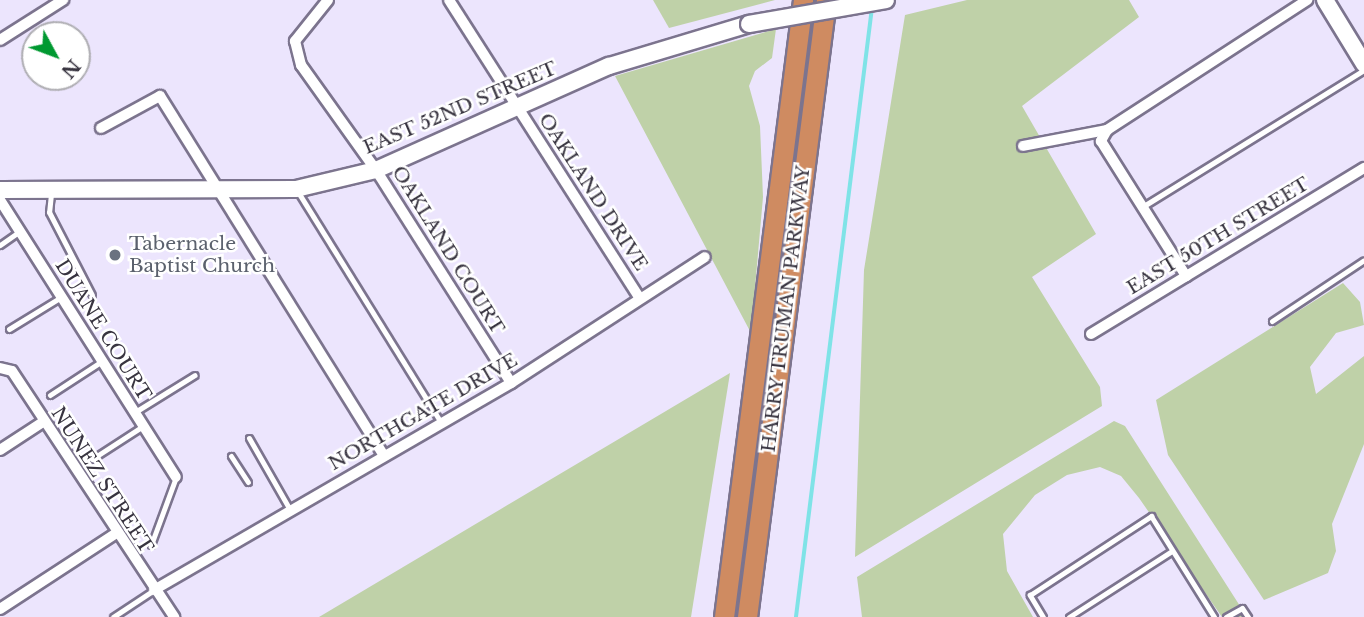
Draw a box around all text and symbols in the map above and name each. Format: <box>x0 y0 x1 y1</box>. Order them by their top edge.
north arrow <box>21 21 91 91</box>
text: N <box>56 55 85 83</box>
street label: EAST 52ND STREET <box>360 57 560 159</box>
street label: OAKLAND DRIVE <box>534 109 652 275</box>
street label: OAKLAND COURT <box>387 162 509 338</box>
street label: HARRY TRUMAN PARKWAY <box>757 164 815 454</box>
street label: EAST 50TH STREET <box>1122 172 1314 300</box>
place label: Tabernacle Baptist Church <box>129 233 275 277</box>
marker: Tabernacle Baptist Church <box>107 247 123 263</box>
street label: DUANE COURT <box>50 255 156 405</box>
street label: NORTHGATE DRIVE <box>325 349 521 475</box>
street label: NUNEZ STREET <box>46 403 158 557</box>

